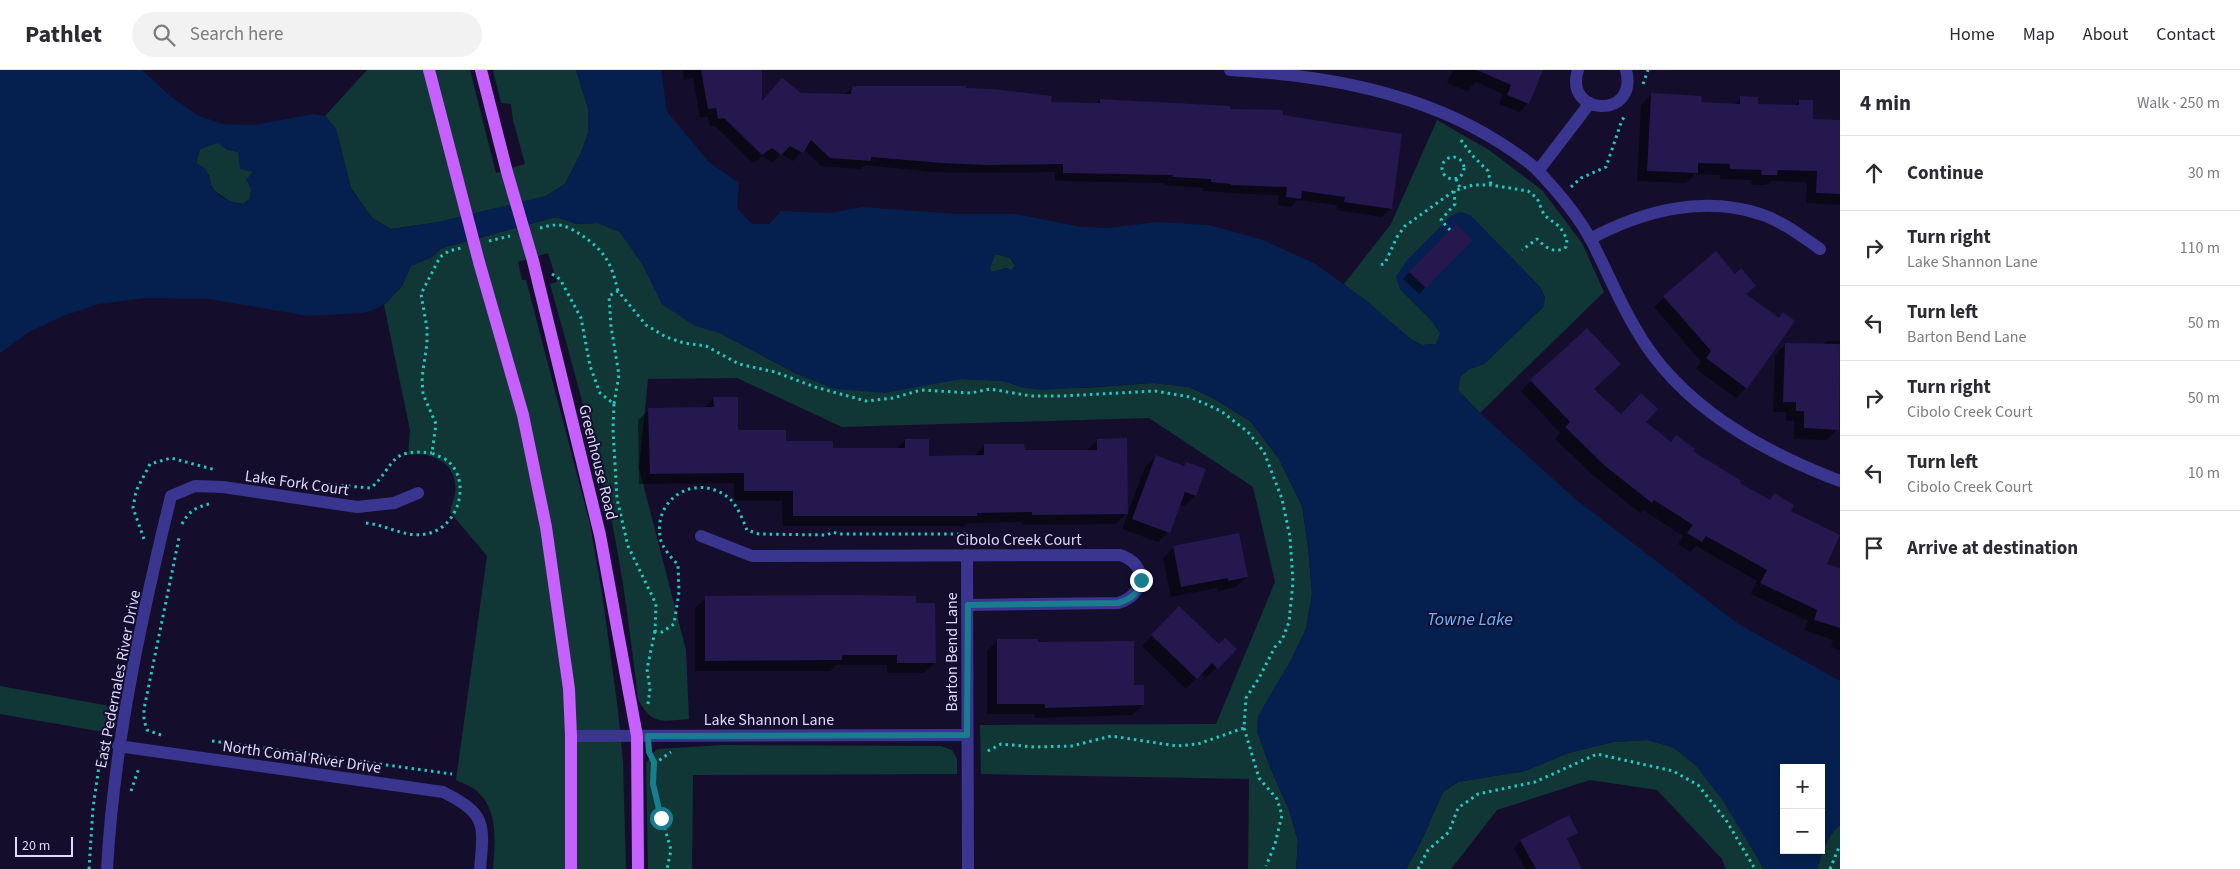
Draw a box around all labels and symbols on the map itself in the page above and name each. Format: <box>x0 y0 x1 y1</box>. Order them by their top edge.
street label: Greenhouse Road <box>573 402 623 522</box>
street label: Lake Fork Court <box>243 465 351 501</box>
street label: Cibolo Creek Court <box>956 529 1082 551</box>
route end <box>1130 569 1153 592</box>
street label: East Pedernales River Drive <box>90 588 146 770</box>
street label: Barton Bend Lane <box>941 592 963 712</box>
water label: Towne Lake <box>1427 607 1513 632</box>
street label: Lake Shannon Lane <box>704 709 834 731</box>
street label: North Comal River Drive <box>221 735 383 779</box>
route start <box>650 807 673 830</box>
scale bar <box>15 834 72 857</box>

